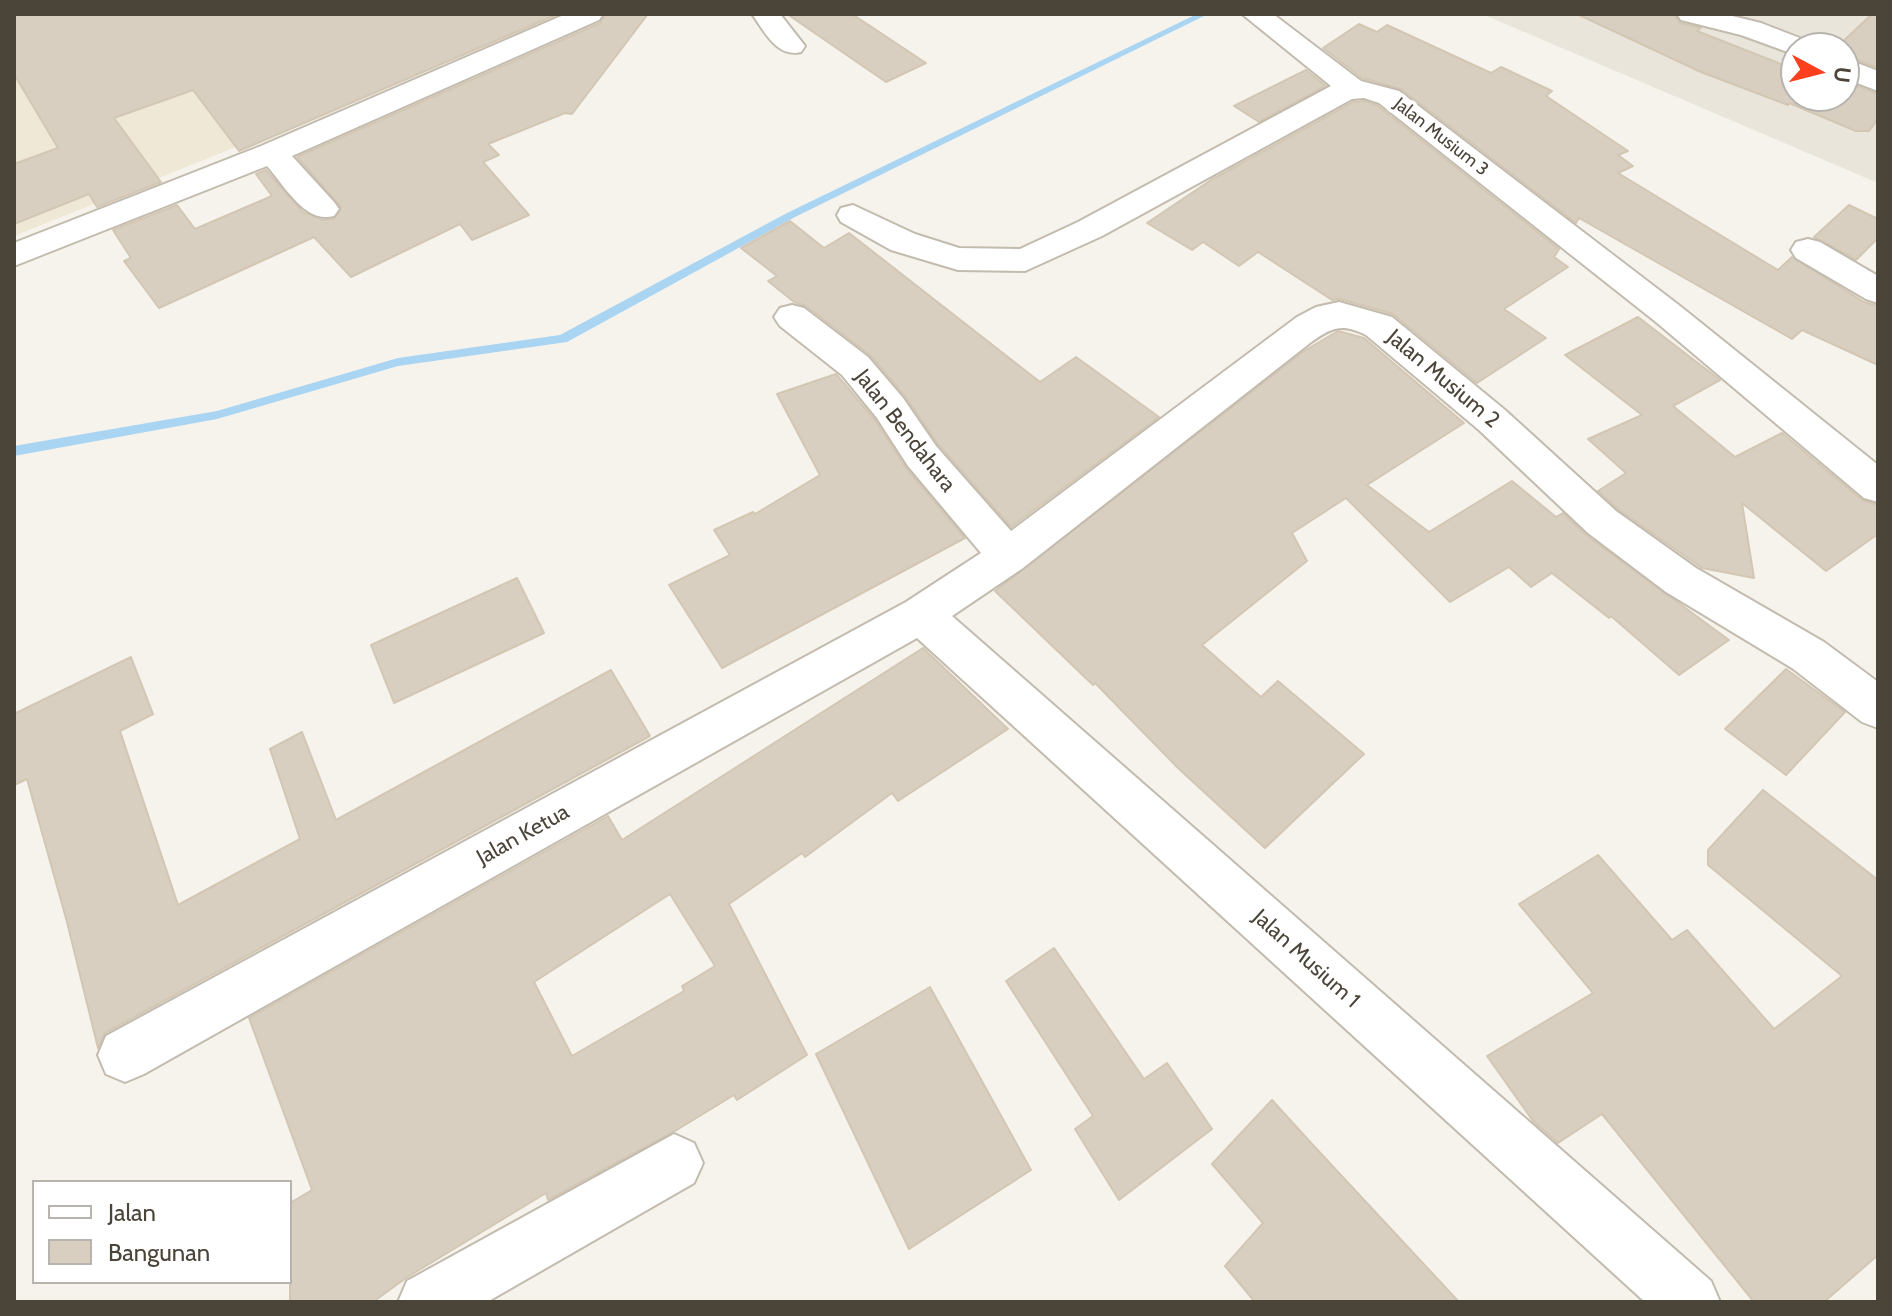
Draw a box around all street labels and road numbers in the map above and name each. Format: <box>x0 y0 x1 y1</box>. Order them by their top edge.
street label: Jalan Musium 3 <box>1389 93 1493 181</box>
street label: Jalan Musium 2 <box>1381 324 1505 434</box>
street label: Jalan Bendahara <box>849 364 961 498</box>
street label: Jalan Ketua <box>472 799 574 871</box>
street label: Jalan Musium 1 <box>1247 904 1365 1014</box>

